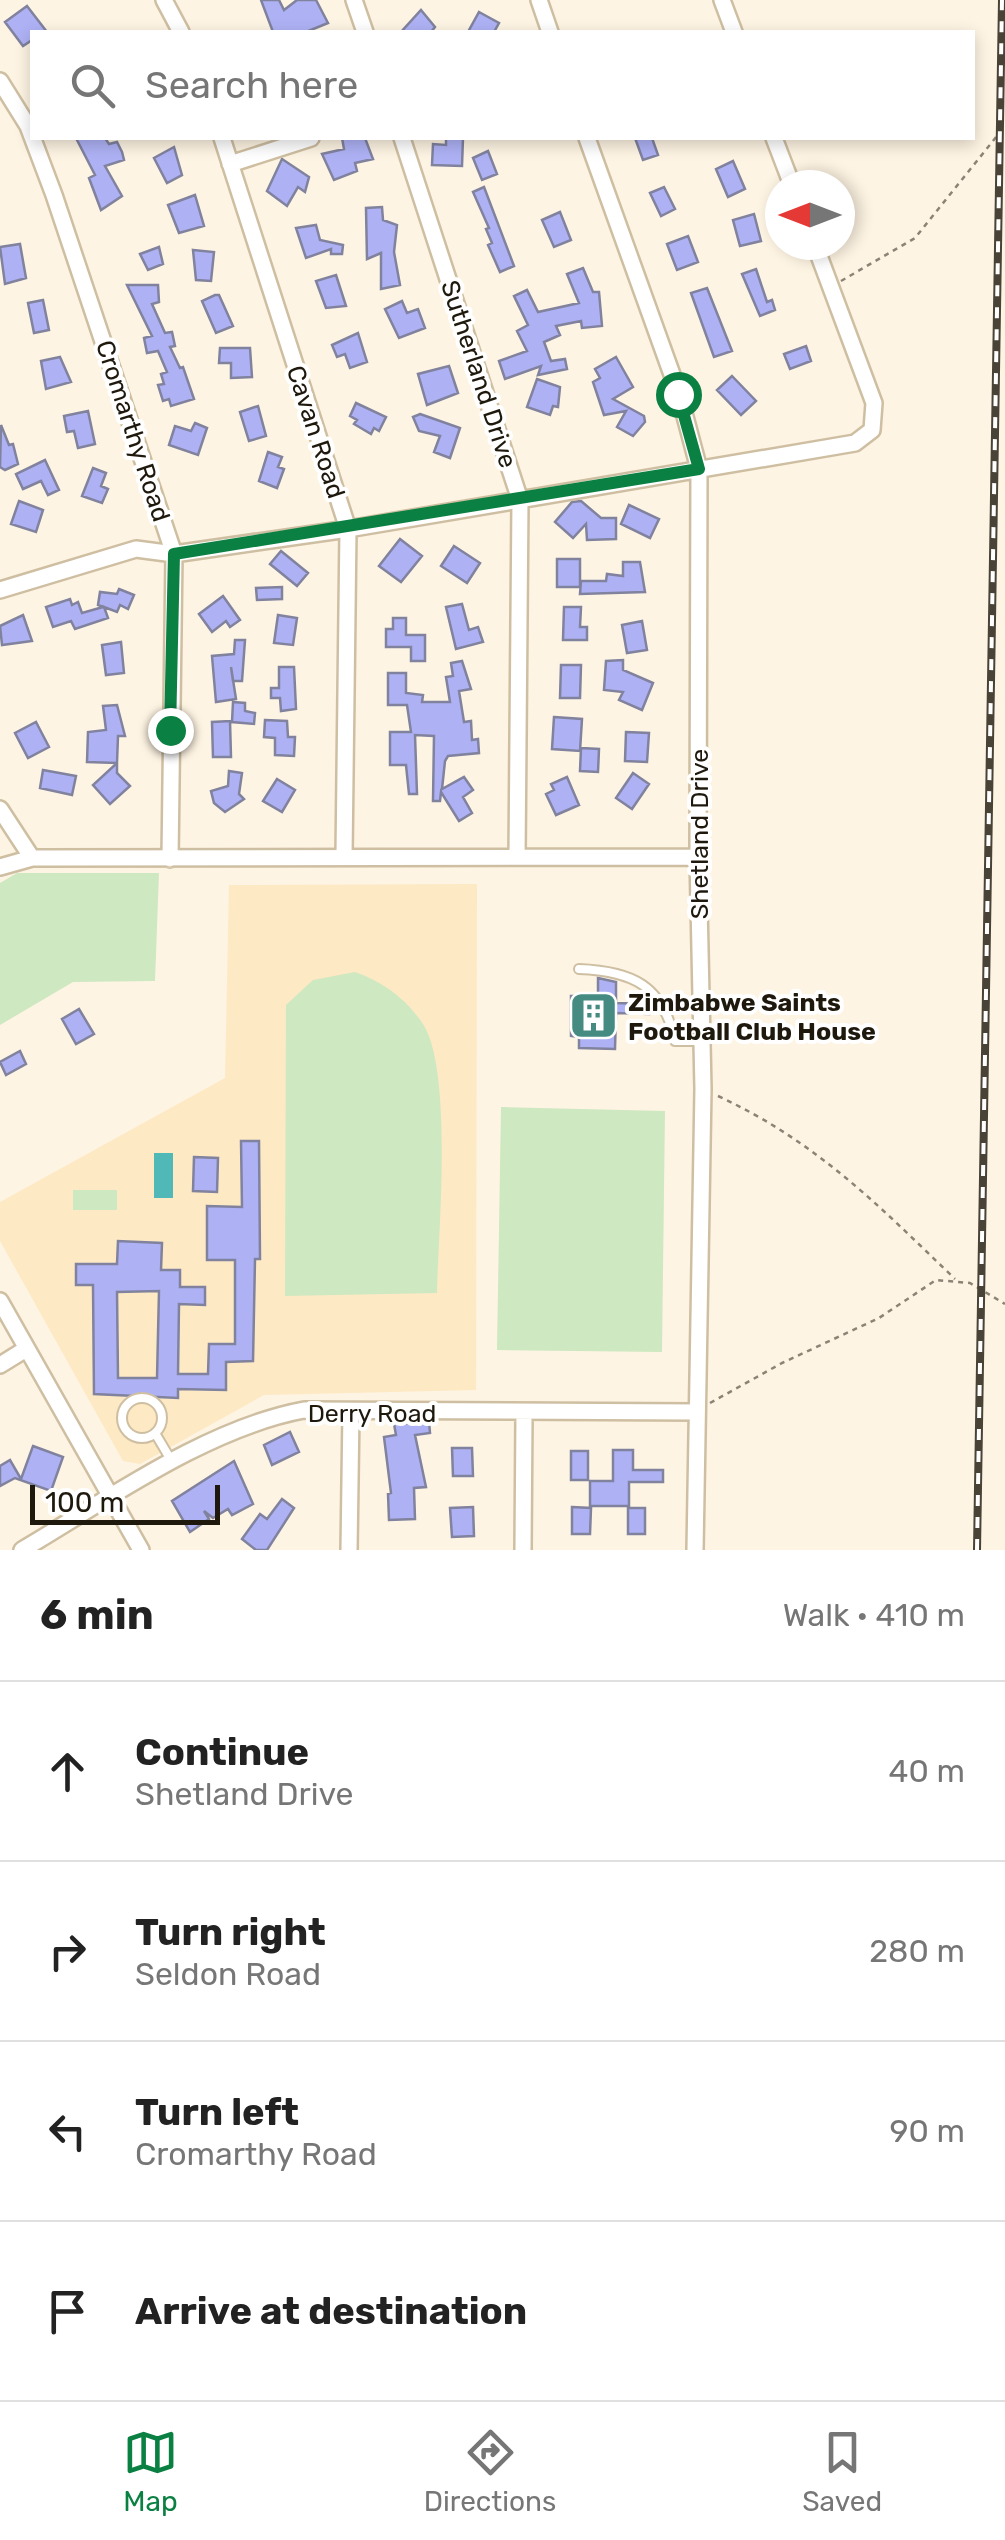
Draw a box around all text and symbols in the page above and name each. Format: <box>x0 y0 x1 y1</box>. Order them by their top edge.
search box <box>30 30 975 140</box>
icon: search <box>65 58 120 113</box>
text: Search here <box>145 62 358 108</box>
north arrow <box>765 170 855 260</box>
street label: Sutherland Drive <box>435 277 523 471</box>
street label: Cromarthy Road <box>90 337 176 525</box>
street label: Cavan Road <box>281 362 351 502</box>
route start <box>656 372 702 418</box>
route end <box>148 708 194 754</box>
street label: Shetland Drive <box>685 749 714 919</box>
place label: Zimbabwe Saints Football Club House <box>628 988 876 1046</box>
building icon: Zimbabwe Saints Football Club House <box>567 990 619 1042</box>
street label: Derry Road <box>308 1399 436 1428</box>
scale bar <box>30 1480 220 1524</box>
text: 100 m <box>45 1486 124 1519</box>
text: 6 min <box>40 1590 154 1640</box>
text: Walk · 410 m <box>783 1596 965 1634</box>
text: Continue <box>135 1729 309 1775</box>
icon: ahead <box>40 1744 95 1799</box>
text: 40 m <box>889 1752 965 1790</box>
text: Shetland Drive <box>135 1775 353 1813</box>
text: Turn right <box>135 1909 326 1955</box>
icon: right <box>40 1924 95 1979</box>
text: 280 m <box>869 1932 965 1970</box>
text: Seldon Road <box>135 1955 321 1993</box>
text: Turn left <box>135 2089 299 2135</box>
icon: left <box>40 2104 95 2159</box>
text: 90 m <box>889 2112 965 2150</box>
text: Cromarthy Road <box>135 2135 377 2173</box>
icon: arrive <box>40 2284 95 2339</box>
text: Arrive at destination <box>135 2288 527 2334</box>
tab: Map <box>123 2425 178 2518</box>
tab: Directions <box>424 2425 556 2518</box>
tab: Saved <box>802 2425 882 2518</box>

